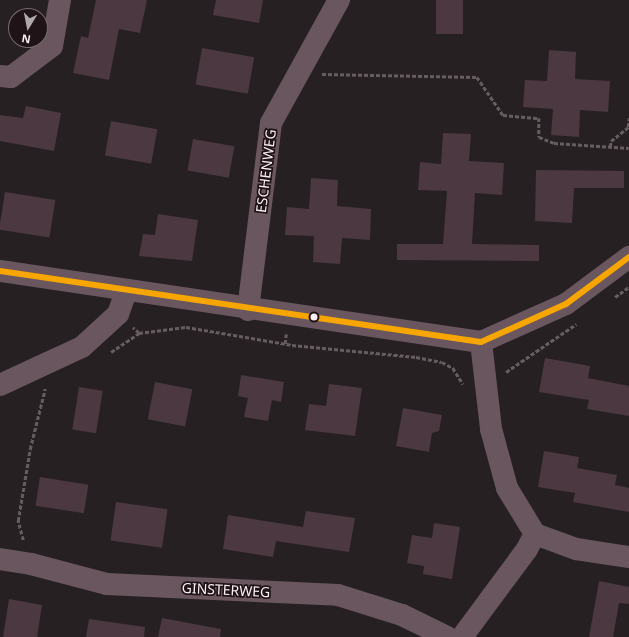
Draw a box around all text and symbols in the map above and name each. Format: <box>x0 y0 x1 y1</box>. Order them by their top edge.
north arrow <box>8 8 48 48</box>
text: N <box>20 31 32 47</box>
street label: ESCHENWEG <box>253 128 279 214</box>
unlabelled marker <box>309 312 319 322</box>
street label: GINSTERWEG <box>181 579 271 601</box>

